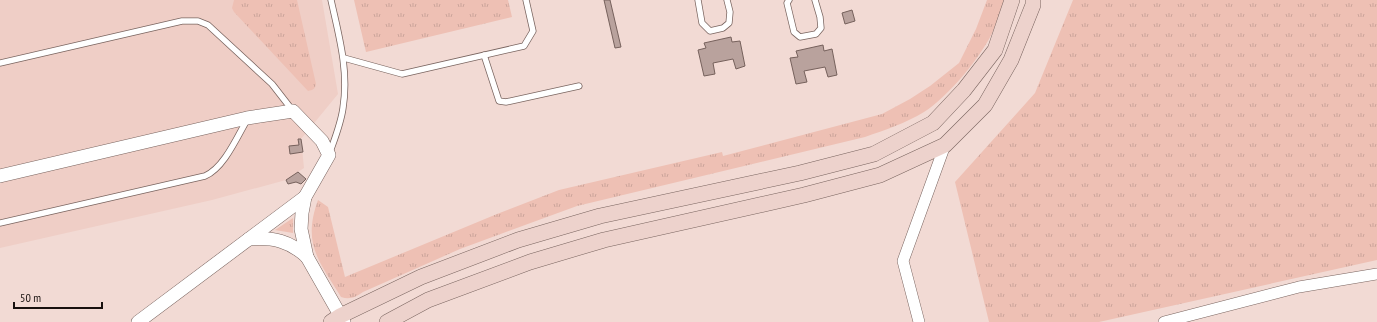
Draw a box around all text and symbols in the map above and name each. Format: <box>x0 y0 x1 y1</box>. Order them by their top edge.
scale bar <box>14 284 102 310</box>
text: 50 m <box>20 290 41 305</box>

